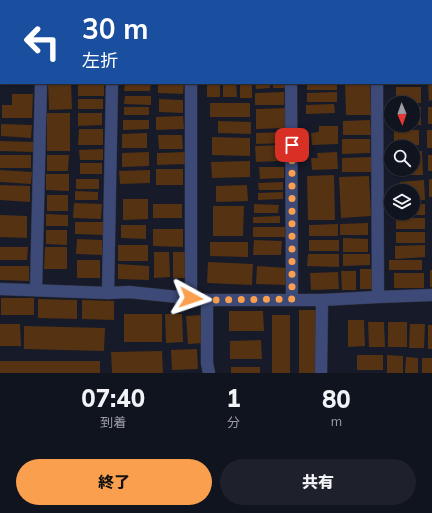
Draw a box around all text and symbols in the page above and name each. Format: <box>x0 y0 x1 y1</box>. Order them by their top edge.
text: 30 m <box>82 11 148 46</box>
icon: left <box>16 16 68 68</box>
text: 左折 <box>82 49 118 72</box>
north arrow <box>384 96 420 132</box>
map controls <box>384 96 420 220</box>
pin <box>275 128 309 162</box>
icon: arrive <box>281 134 303 156</box>
button: search <box>384 140 420 176</box>
button: layers <box>384 184 420 220</box>
position arrow <box>170 277 212 319</box>
text: 07:40 <box>81 383 145 413</box>
text: 1 <box>226 383 241 413</box>
text: 80 <box>322 384 351 414</box>
text: m <box>331 413 342 429</box>
text: 到着 <box>100 414 126 430</box>
text: 分 <box>227 414 240 430</box>
button: 終了 <box>16 459 212 505</box>
button: 共有 <box>220 459 416 505</box>

